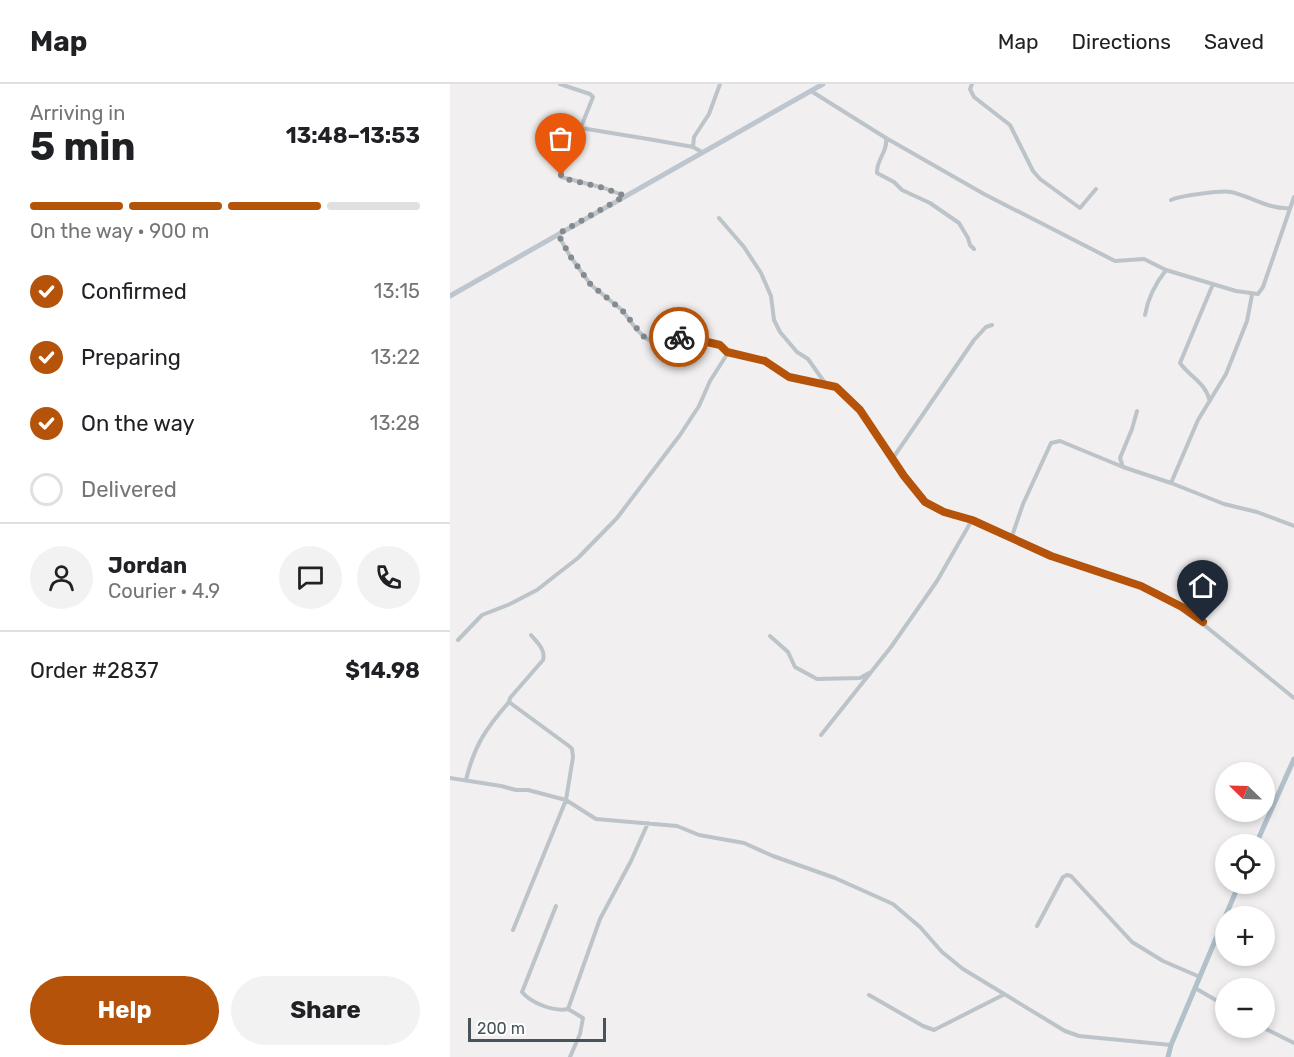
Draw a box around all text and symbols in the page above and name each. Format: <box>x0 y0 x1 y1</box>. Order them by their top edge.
text: Map <box>30 25 87 58</box>
text: Map <box>998 29 1039 54</box>
text: Directions <box>1072 29 1171 54</box>
text: Saved <box>1204 29 1264 54</box>
text: Arriving in <box>30 101 125 125</box>
pin <box>535 113 586 175</box>
text: 13:48–13:53 <box>286 122 420 149</box>
icon: bag <box>544 122 577 155</box>
text: 5 min <box>30 124 135 170</box>
text: On the way · 900 m <box>30 219 209 243</box>
icon: check <box>30 275 63 308</box>
text: Confirmed <box>81 278 187 305</box>
text: 13:15 <box>374 279 420 303</box>
courier <box>649 307 709 367</box>
icon: bike <box>663 321 696 354</box>
icon: check <box>30 341 63 374</box>
text: Preparing <box>81 344 181 371</box>
text: 13:22 <box>371 345 420 369</box>
icon: check <box>30 407 63 440</box>
text: On the way <box>81 410 195 437</box>
text: 13:28 <box>370 411 420 435</box>
text: Delivered <box>81 476 177 503</box>
button: person <box>30 546 93 609</box>
button: chat <box>279 546 342 609</box>
button: phone <box>357 546 420 609</box>
text: Jordan <box>108 552 187 579</box>
pin <box>1177 560 1228 622</box>
icon: home <box>1186 569 1219 602</box>
text: Courier · 4.9 <box>108 579 220 603</box>
text: Order #2837 <box>30 657 158 684</box>
text: $14.98 <box>345 657 420 684</box>
north arrow <box>1215 762 1275 822</box>
map controls <box>1215 762 1275 1038</box>
button: locate <box>1215 834 1275 894</box>
button: + <box>1215 906 1275 966</box>
button: Help <box>30 976 219 1045</box>
button: Share <box>231 976 420 1045</box>
button: − <box>1215 978 1275 1038</box>
scale bar <box>468 1015 606 1042</box>
text: 200 m <box>477 1019 525 1038</box>

